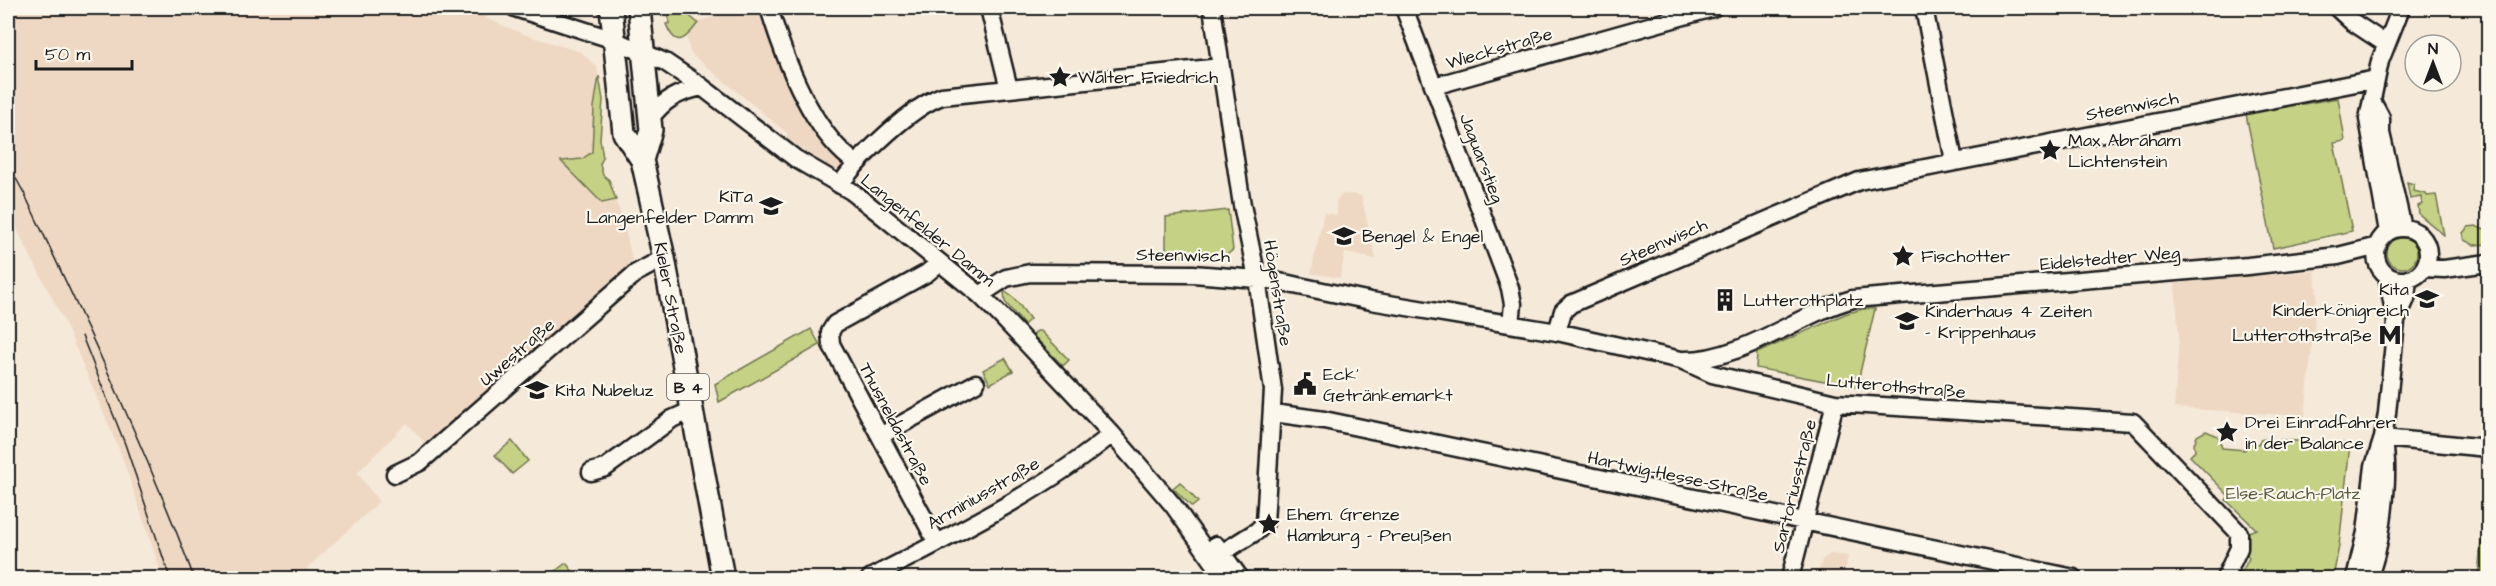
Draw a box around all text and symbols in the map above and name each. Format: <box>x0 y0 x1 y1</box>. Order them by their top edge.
street label: Wieckstraße <box>1443 21 1556 76</box>
scale bar <box>36 33 132 71</box>
north arrow <box>2403 33 2463 93</box>
text: N <box>2428 38 2438 60</box>
text: 50 m <box>45 42 90 67</box>
place icon: Walter Friedrich <box>1047 64 1073 90</box>
place label: Walter Friedrich <box>1078 65 1218 90</box>
street label: Steenwisch <box>2084 85 2181 128</box>
street label: Jaguarstieg <box>1452 110 1510 207</box>
place label: Max Abraham Lichtenstein <box>2068 128 2181 174</box>
place icon: Max Abraham Lichtenstein <box>2037 137 2063 163</box>
street label: Langenfelder Damm <box>854 168 1000 293</box>
place label: KiTa Langenfelder Damm <box>586 184 753 231</box>
school or university icon: KiTa Langenfelder Damm <box>758 193 784 219</box>
street label: Steenwisch <box>1615 212 1711 273</box>
school or university icon: Bengel & Engel <box>1331 223 1357 249</box>
place label: Bengel & Engel <box>1362 224 1484 250</box>
street label: Högenstraße <box>1256 238 1298 348</box>
street label: Kieler Straße <box>647 240 694 356</box>
street label: Eidelstedter Weg <box>2039 240 2181 278</box>
street label: Steenwisch <box>1136 242 1230 269</box>
place icon: Fischotter <box>1890 243 1916 269</box>
place label: Fischotter <box>1921 244 2010 269</box>
place label: Kita Kinderkönigreich <box>2273 277 2409 324</box>
school or university icon: Kita Kinderkönigreich <box>2414 286 2440 312</box>
building icon: Lutterothplatz <box>1712 287 1738 313</box>
place label: Lutterothplatz <box>1743 288 1863 313</box>
place label: Kinderhaus 4 Zeiten - Krippenhaus <box>1925 299 2092 345</box>
school or university icon: Kinderhaus 4 Zeiten - Krippenhaus <box>1894 308 1920 334</box>
street label: Uwestraße <box>474 312 561 392</box>
metro station icon: Lutterothstraße <box>2377 322 2403 348</box>
place label: Lutterothstraße <box>2232 323 2372 348</box>
street label: Thusneldastraße <box>853 358 939 490</box>
place label: Eck' Getränkemarkt <box>1323 362 1454 408</box>
street label: Lutterothstraße <box>1825 368 1967 405</box>
public building icon: Eck' Getränkemarkt <box>1292 371 1318 397</box>
road number: B 4 <box>667 374 709 400</box>
school or university icon: Kita Nubeluz <box>524 377 550 403</box>
place label: Kita Nubeluz <box>555 378 654 403</box>
place label: Drei Einradfahrer in der Balance <box>2245 410 2395 456</box>
street label: Sartoriusstraße <box>1766 416 1823 556</box>
place icon: Drei Einradfahrer in der Balance <box>2214 419 2240 445</box>
street label: Hartwig-Hesse-Straße <box>1585 445 1771 509</box>
street label: Arminiusstraße <box>922 451 1044 536</box>
park label: Else-Rauch-Platz <box>2226 481 2360 506</box>
place label: Ehem. Grenze Hamburg - Preußen <box>1287 502 1451 549</box>
place icon: Ehem. Grenze Hamburg - Preußen <box>1256 511 1282 537</box>

